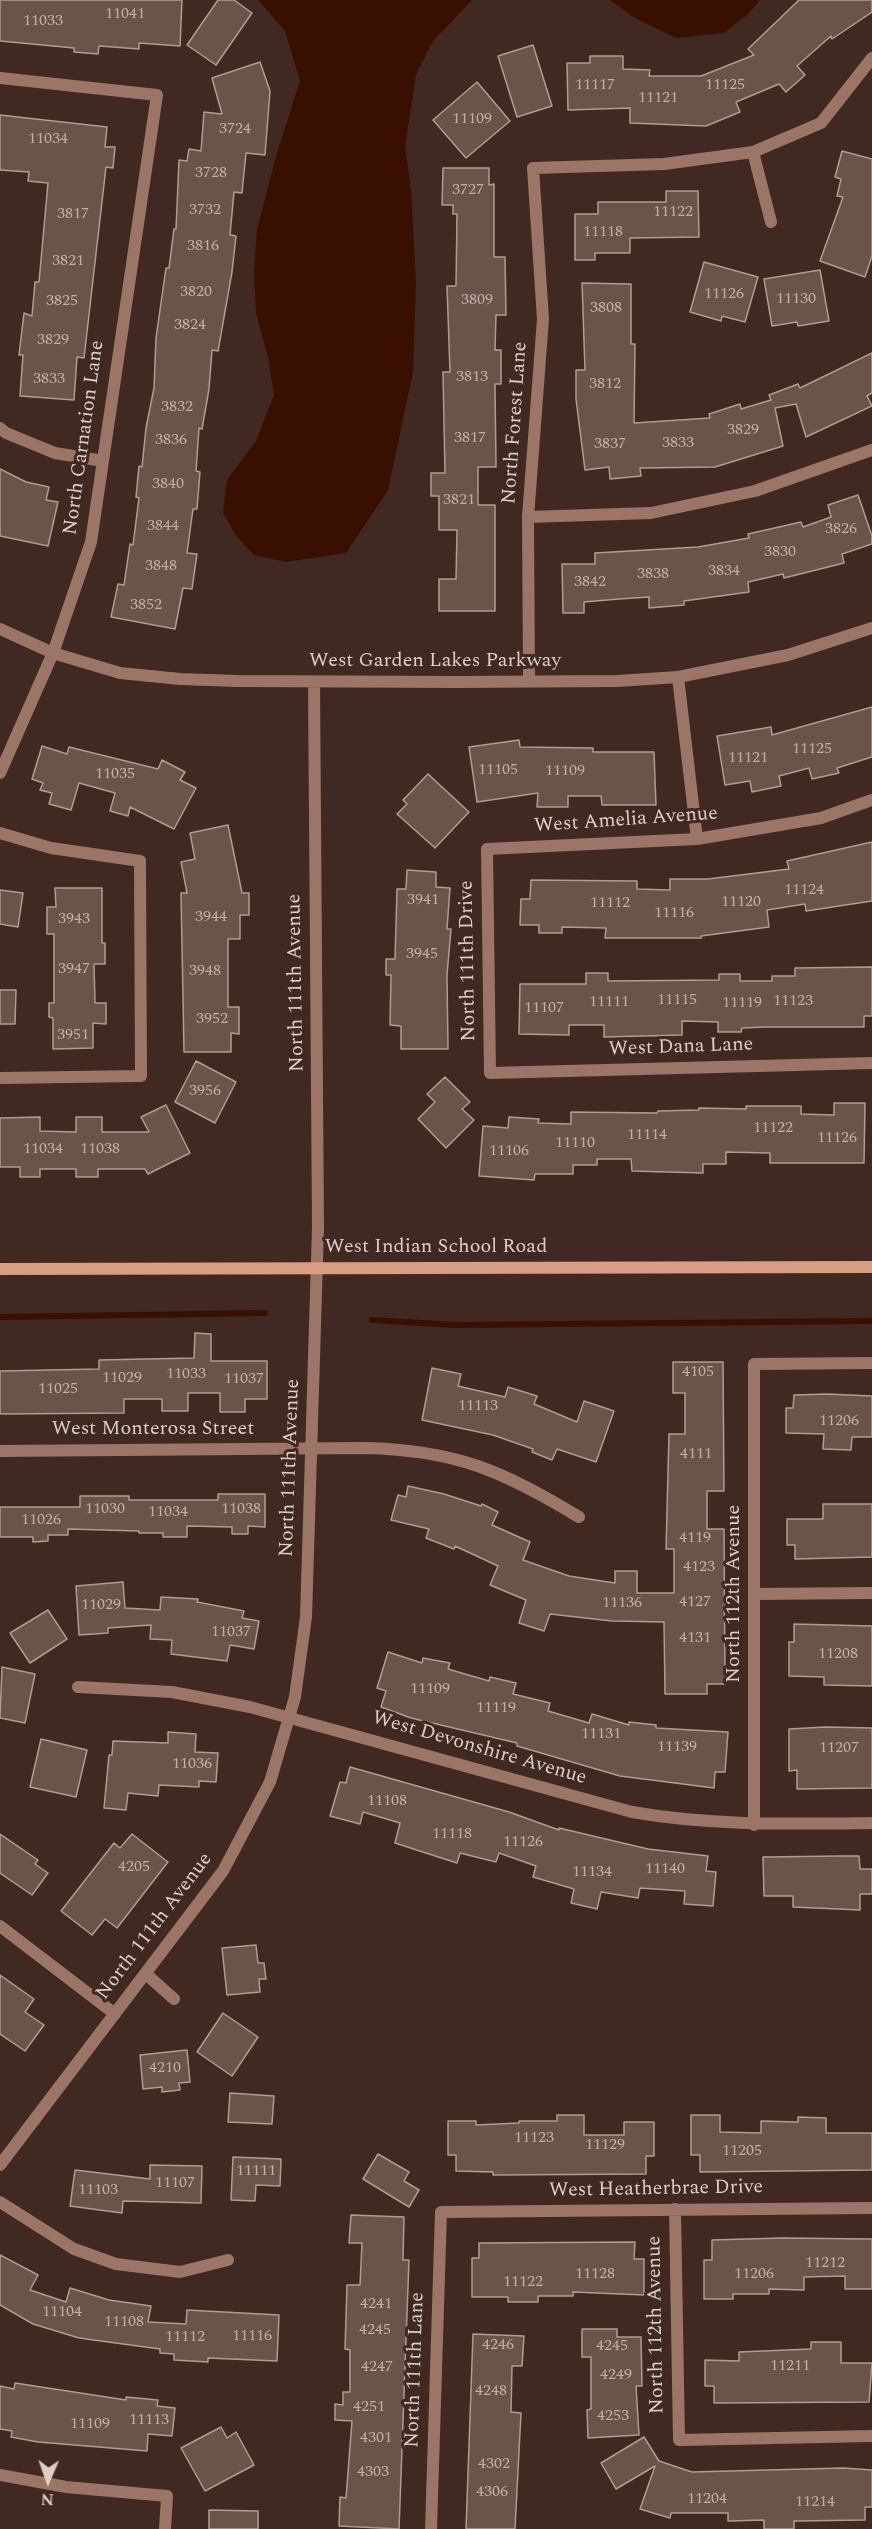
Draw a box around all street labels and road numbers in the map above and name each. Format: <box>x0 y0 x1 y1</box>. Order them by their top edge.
street label: North Carnation Lane <box>59 339 111 537</box>
street label: North Forest Lane <box>498 341 534 505</box>
street label: West Garden Lakes Parkway <box>309 650 561 674</box>
street label: West Amelia Avenue <box>533 803 719 839</box>
street label: North 111th Drive <box>456 880 482 1042</box>
street label: North 111th Avenue <box>283 894 311 1072</box>
street label: West Dana Lane <box>608 1033 754 1063</box>
street label: West Indian School Road <box>325 1236 547 1260</box>
street label: North 111th Avenue <box>276 1379 306 1557</box>
street label: West Monterosa Street <box>52 1418 254 1442</box>
street label: North 112th Avenue <box>723 1505 747 1683</box>
street label: West Devonshire Avenue <box>369 1707 589 1791</box>
street label: North 111th Avenue <box>92 1849 218 2005</box>
street label: West Heatherbrae Drive <box>549 2176 763 2204</box>
street label: North 112th Avenue <box>643 2236 671 2414</box>
street label: North 111th Lane <box>401 2292 431 2448</box>

